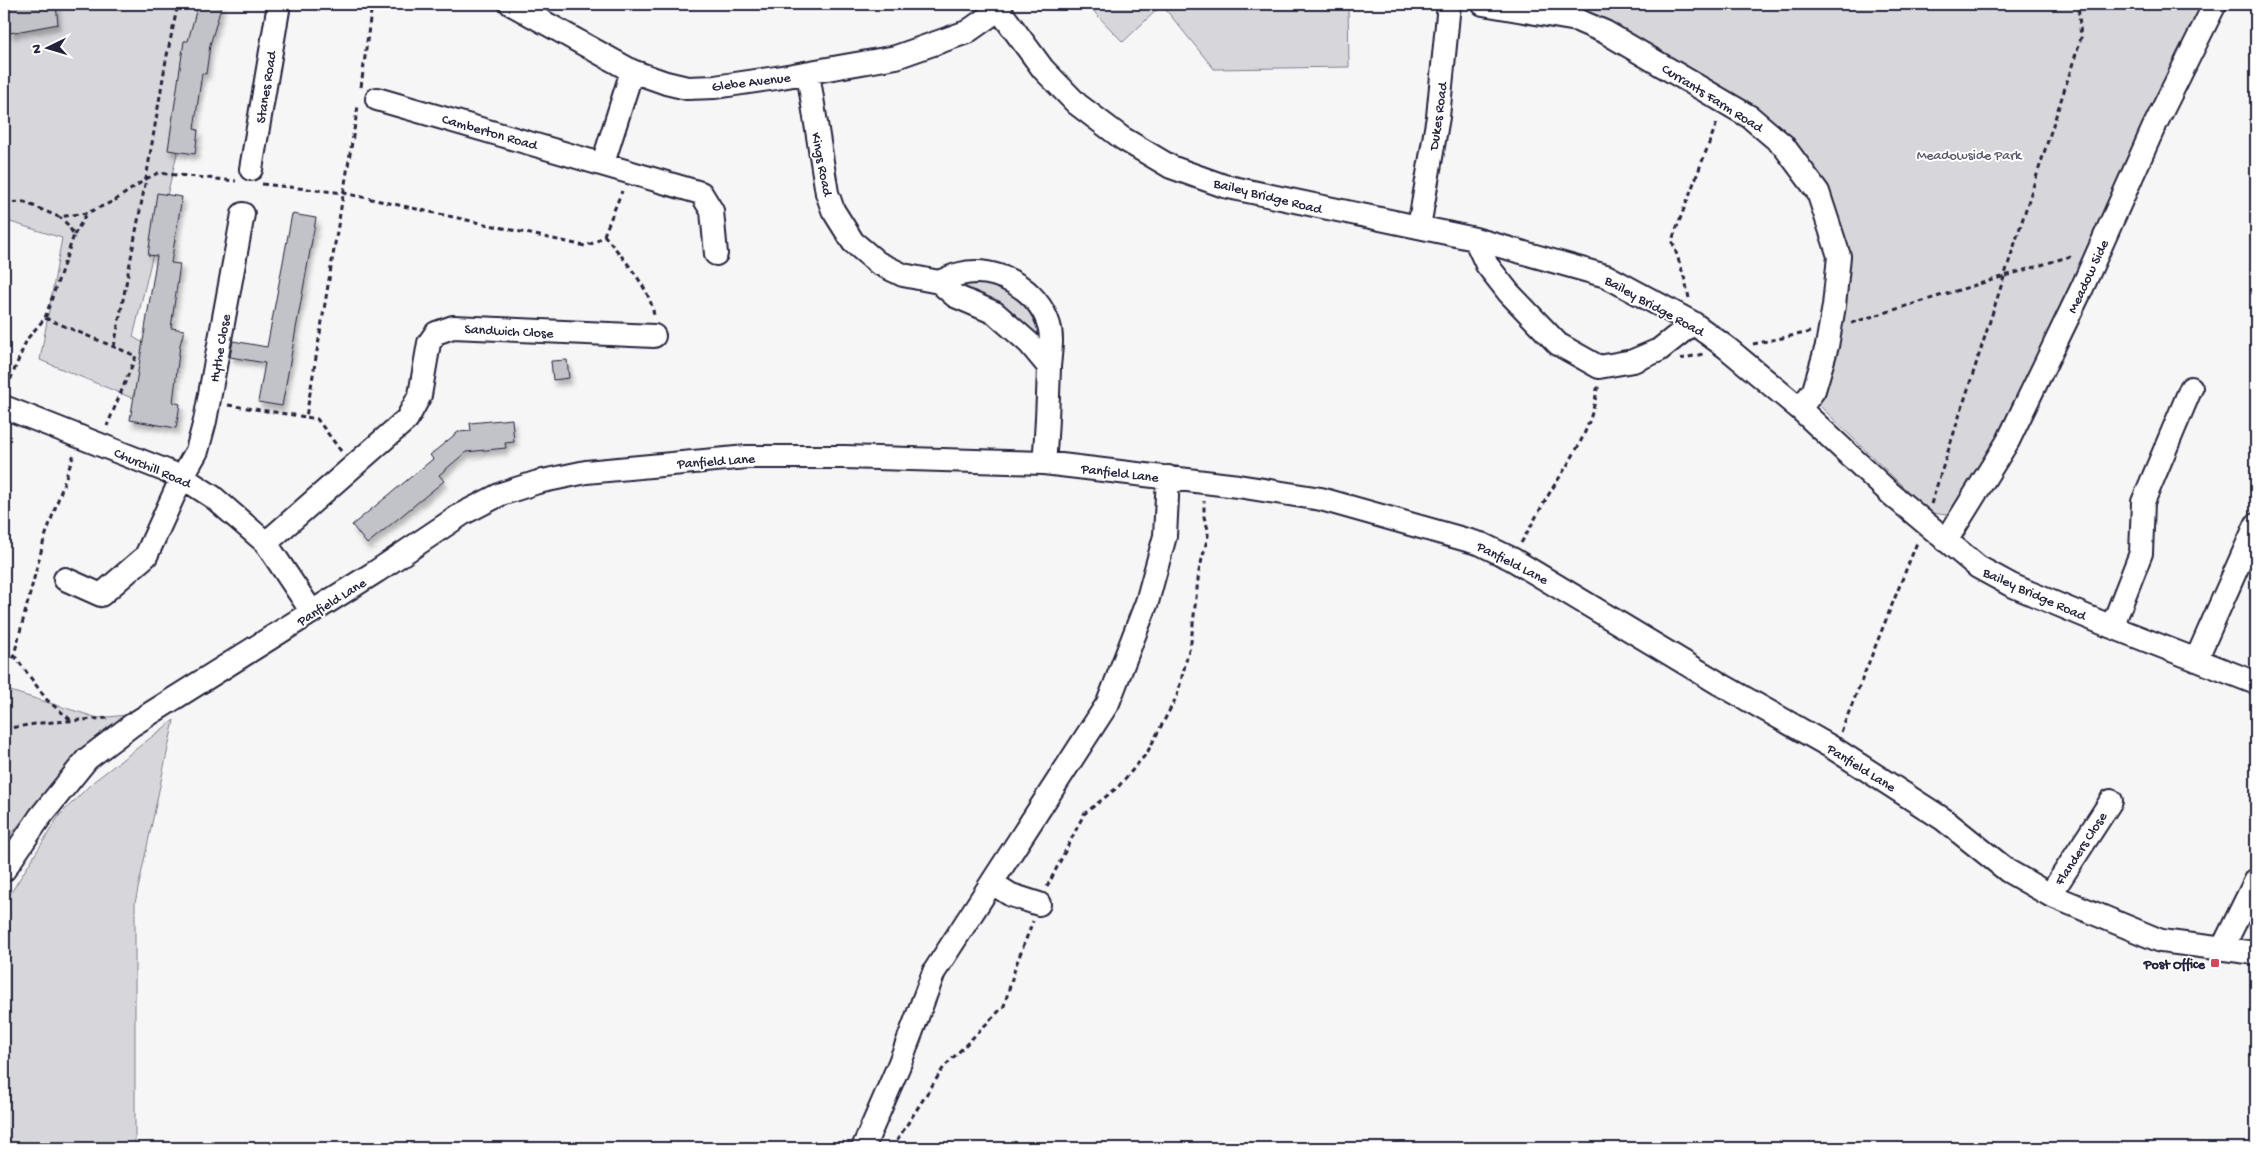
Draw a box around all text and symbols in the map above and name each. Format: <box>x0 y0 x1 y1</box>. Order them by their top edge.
north arrow <box>22 22 72 72</box>
text: N <box>29 44 46 54</box>
street label: Stanes Road <box>253 48 282 125</box>
street label: Currants Farm Road <box>1658 61 1767 138</box>
street label: Glebe Avenue <box>711 70 792 97</box>
street label: Dukes Road <box>1426 80 1453 152</box>
street label: Camberton Road <box>440 112 541 156</box>
street label: Kings Road <box>806 131 835 199</box>
park label: Meadowside Park <box>1917 148 2023 165</box>
street label: Bailey Bridge Road <box>1211 176 1325 220</box>
street label: Meadow Side <box>2065 237 2114 317</box>
street label: Bailey Bridge Road <box>1600 272 1708 342</box>
street label: Hythe Close <box>207 312 236 384</box>
street label: Sandwich Close <box>464 322 554 343</box>
street label: Churchill Road <box>111 445 195 494</box>
street label: Panfield Lane <box>676 451 756 474</box>
street label: Panfield Lane <box>1079 461 1160 488</box>
street label: Panfield Lane <box>1472 538 1551 590</box>
street label: Bailey Bridge Road <box>1979 565 2090 626</box>
street label: Panfield Lane <box>294 575 371 632</box>
street label: Panfield Lane <box>1822 741 1899 797</box>
street label: Flanders Close <box>2052 809 2112 890</box>
place label: Post Office <box>2143 957 2206 974</box>
marker: Post Office <box>2209 957 2221 969</box>

